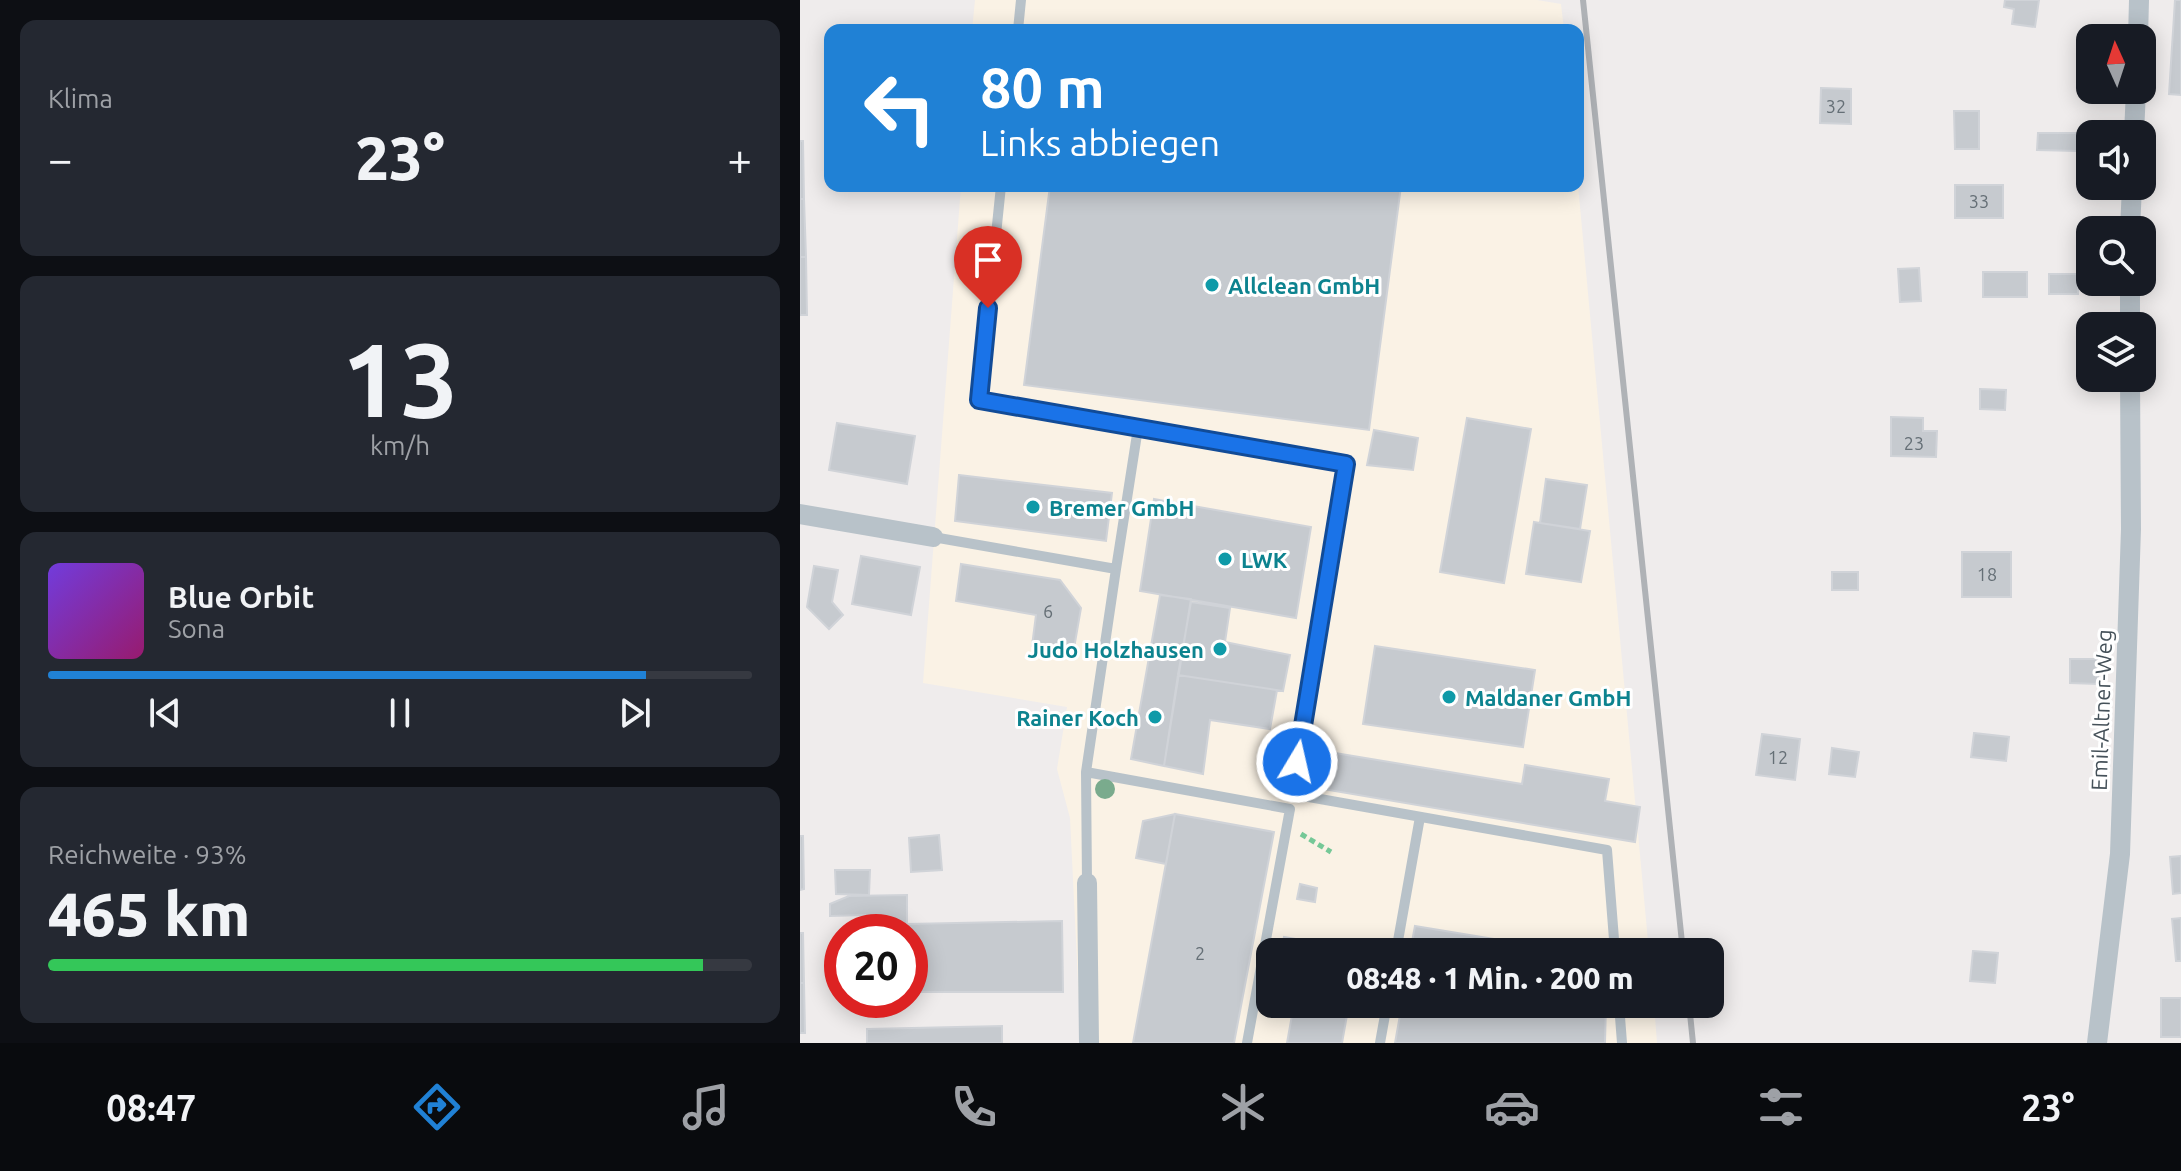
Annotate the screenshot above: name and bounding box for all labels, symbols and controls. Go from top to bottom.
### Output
north arrow [2076,24,2156,104]
map controls [2076,24,2156,392]
icon: left [848,56,952,160]
text: 80 m [980,56,1105,119]
text: Klima [48,84,113,113]
house number: 32 [1826,96,1846,116]
button: sound [2076,120,2156,200]
text: Links abbiegen [980,122,1220,163]
text: 23° [355,124,445,191]
text: − [48,134,73,183]
text: + [727,134,752,183]
house number: 33 [1969,191,1989,211]
button: search [2076,216,2156,296]
pin [954,226,1022,308]
icon: arrive [966,238,1010,282]
place label: Allclean GmbH [1228,273,1380,298]
marker: Allclean GmbH [1203,276,1221,294]
button: layers [2076,312,2156,392]
text: 13 [341,320,459,437]
text: km/h [370,431,430,460]
house number: 23 [1904,433,1924,453]
place label: Bremer GmbH [1049,495,1194,520]
marker: Bremer GmbH [1024,498,1042,516]
place label: LWK [1241,547,1288,572]
marker: LWK [1216,550,1234,568]
house number: 18 [1977,564,1997,584]
text: Blue Orbit [168,580,314,614]
house number: 6 [1043,601,1053,621]
text: Sona [168,614,225,643]
street label: Emil-Altner-Weg [2086,629,2116,791]
place label: Judo Holzhausen [1028,637,1204,662]
marker: Judo Holzhausen [1211,640,1229,658]
place label: Maldaner GmbH [1465,685,1631,710]
marker: Maldaner GmbH [1440,688,1458,706]
icon: previous [143,691,187,735]
icon: pause [378,691,422,735]
icon: next [613,691,657,735]
place label: Rainer Koch [1016,705,1139,730]
marker: Rainer Koch [1146,708,1164,726]
position arrow [1255,720,1339,804]
house number: 12 [1768,747,1788,767]
text: Reichweite · 93% [48,840,247,869]
text: 465 km [48,880,250,947]
speed limit sign: 20 [824,914,928,1018]
house number: 2 [1195,943,1205,963]
text: 08:48 · 1 Min. · 200 m [1346,961,1634,995]
icon: directions [409,1079,465,1135]
icon: music [678,1079,734,1135]
icon: phone [946,1079,1002,1135]
icon: climate [1215,1079,1271,1135]
icon: car [1484,1079,1540,1135]
icon: filters [1753,1079,1809,1135]
text: 08:47 [106,1087,196,1128]
text: 23° [2021,1087,2075,1128]

